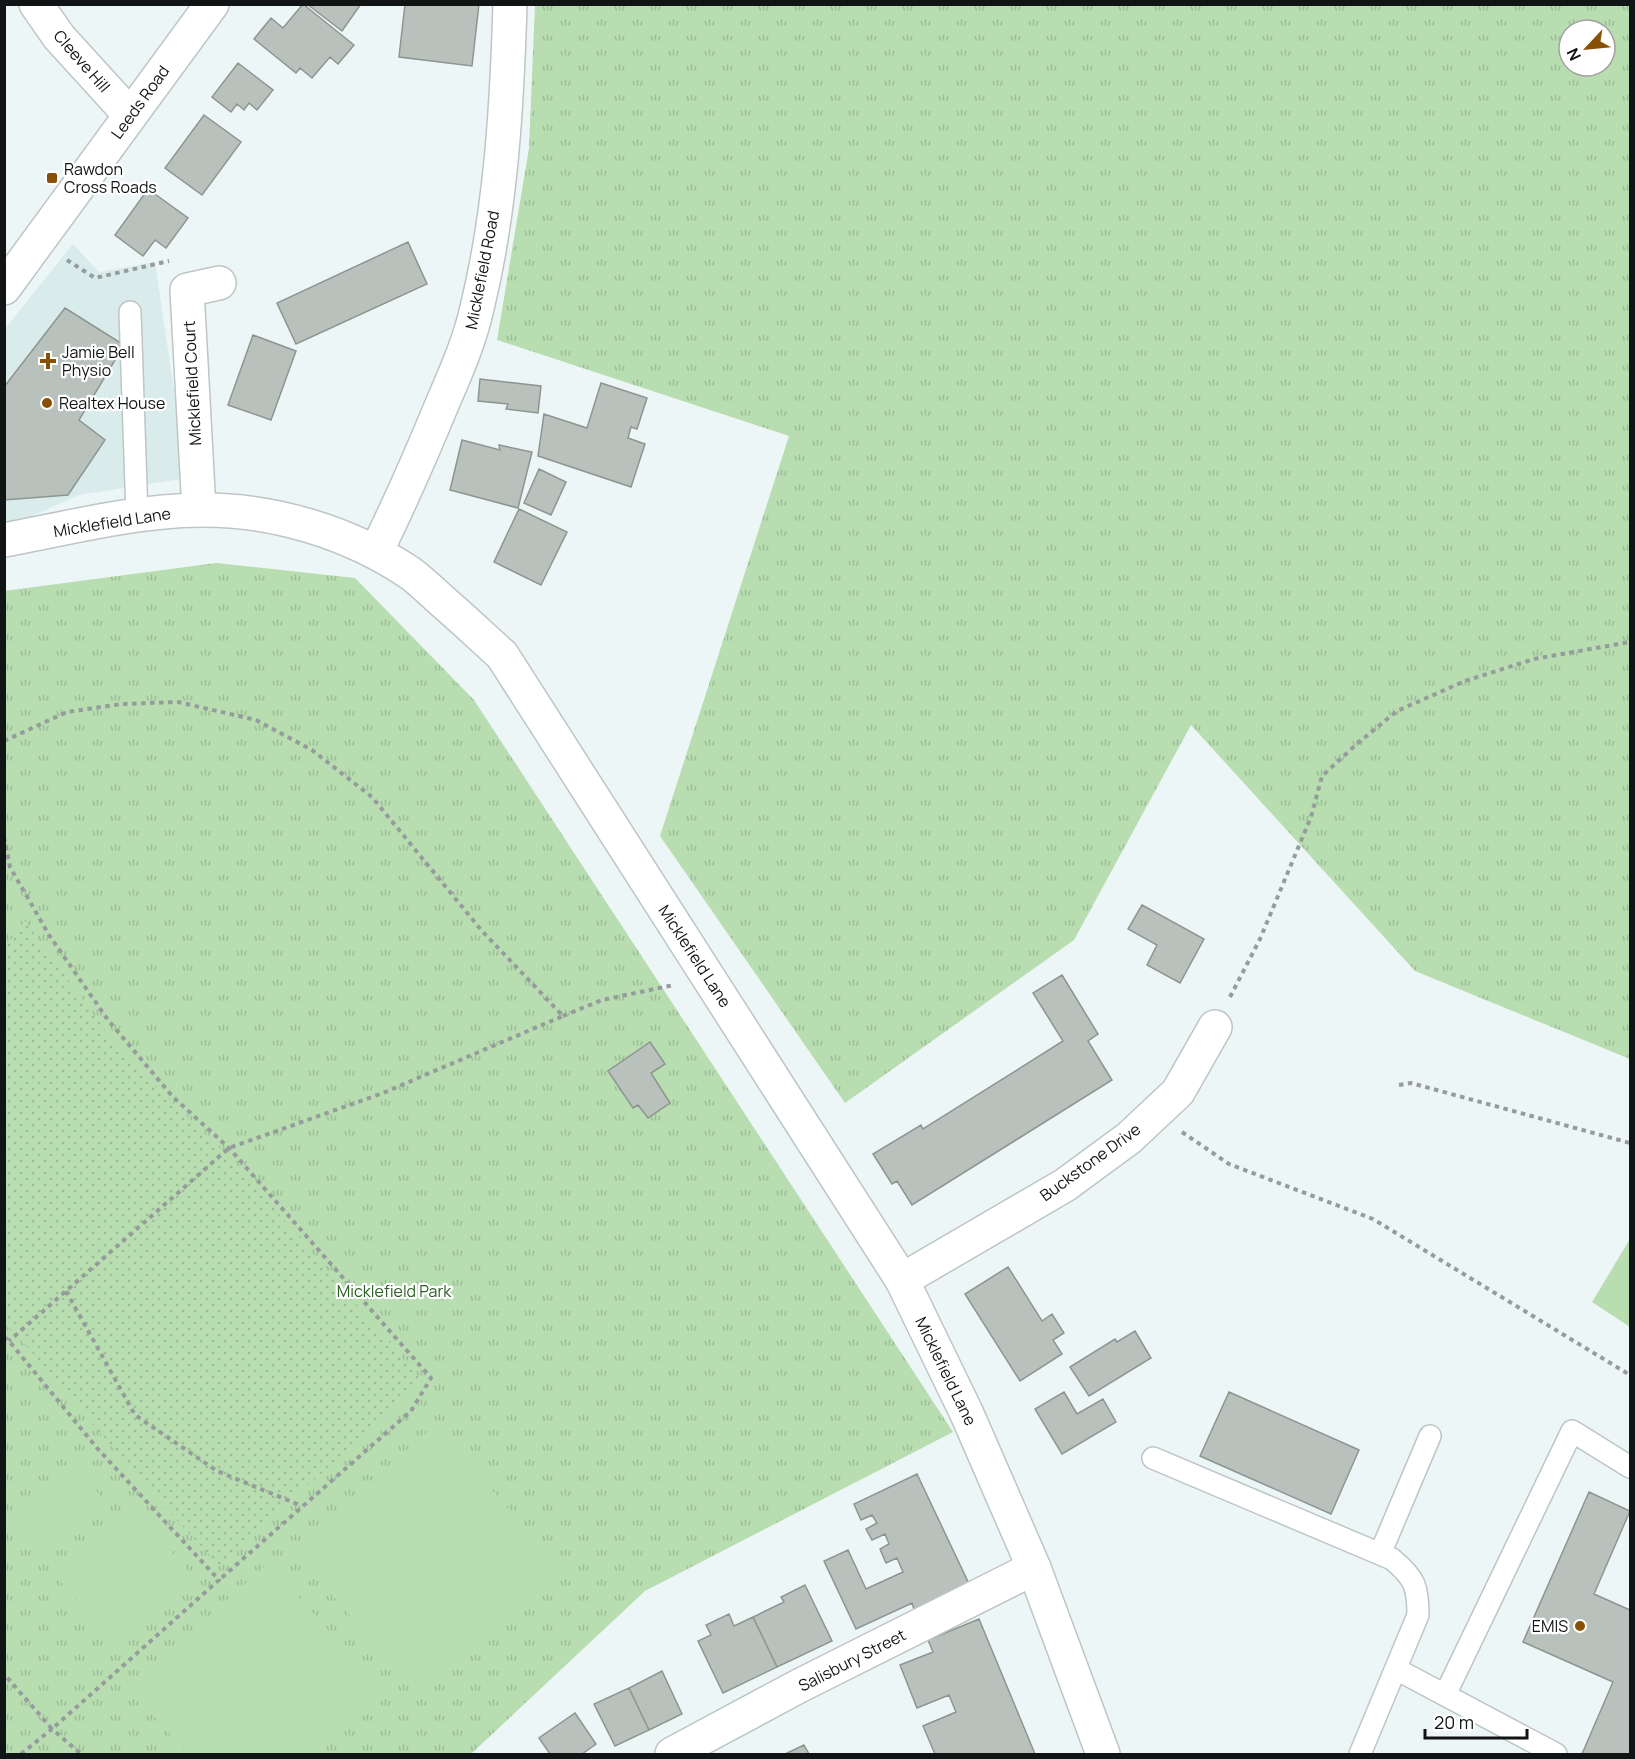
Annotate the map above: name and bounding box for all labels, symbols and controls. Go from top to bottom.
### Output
north arrow [1557,18,1617,78]
street label: Cleeve Hill [49,25,115,97]
text: N [1561,45,1586,65]
street label: Leeds Road [106,61,174,143]
place label: Rawdon Cross Roads [64,158,157,198]
marker: Rawdon Cross Roads [45,171,59,185]
street label: Micklefield Road [460,209,504,331]
street label: Micklefield Court [178,320,206,446]
place label: Jamie Bell Physio [62,341,135,381]
marker: Jamie Bell Physio [39,352,57,370]
place label: Realtex House [59,392,165,414]
marker: Realtex House [40,396,54,410]
street label: Micklefield Lane [52,502,172,542]
street label: Micklefield Lane [654,900,736,1012]
street label: Buckstone Drive [1035,1118,1145,1206]
park label: Micklefield Park [337,1280,452,1302]
street label: Micklefield Lane [910,1313,982,1429]
place label: EMIS [1532,1615,1568,1637]
marker: EMIS [1573,1619,1587,1633]
street label: Salisbury Street [794,1623,910,1697]
scale bar [1425,1702,1527,1740]
text: 20 m [1434,1710,1474,1734]

